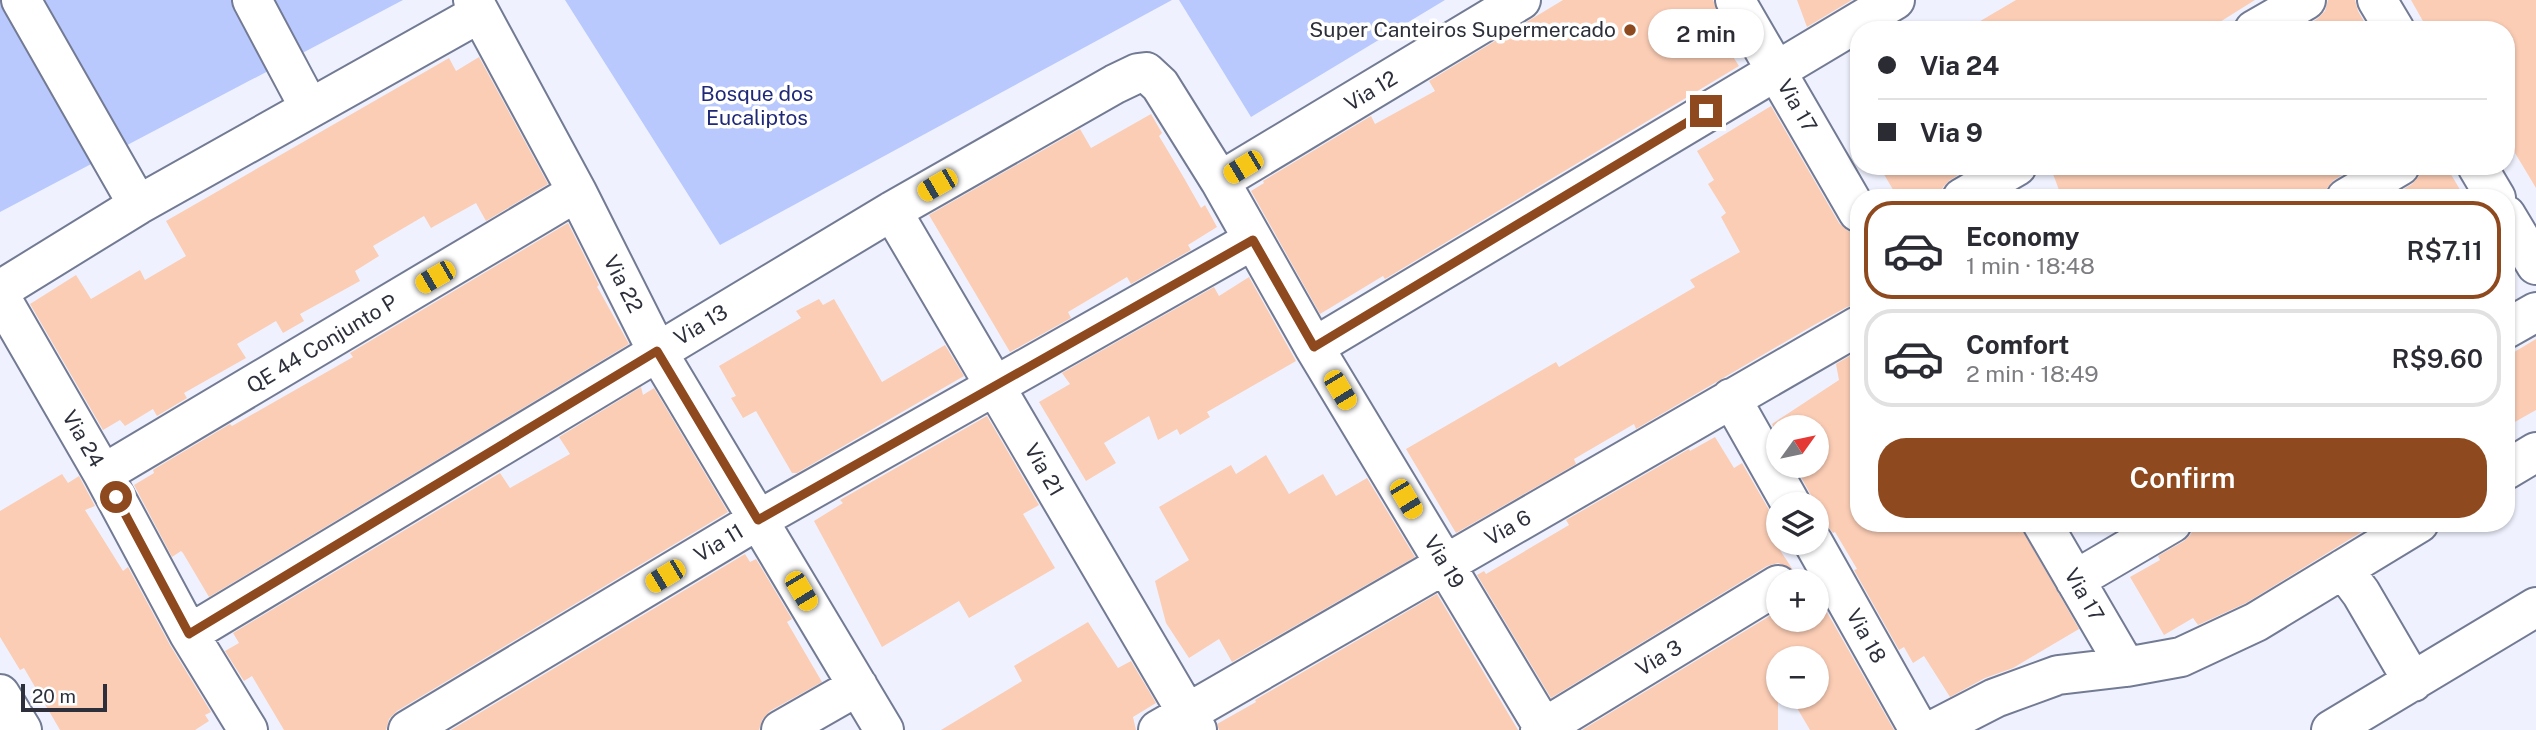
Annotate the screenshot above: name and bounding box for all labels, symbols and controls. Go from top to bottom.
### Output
callout: 2 min [1648,10,1764,58]
place label: Super Canteiros Supermercado [1309,17,1616,42]
text: 2 min [1676,20,1736,47]
marker: Super Canteiros Supermercado [1622,22,1638,38]
text: Via 24 [1920,50,1999,81]
street label: Via 12 [1340,65,1402,116]
street label: Via 17 [1772,75,1823,137]
park label: Bosque dos Eucaliptos [701,81,813,130]
route end [1690,95,1722,127]
text: Via 9 [1920,117,1983,148]
car [1220,147,1267,187]
car [914,165,961,205]
icon: car [1882,219,1945,282]
text: Economy [1966,221,2079,252]
text: R$7.11 [2407,235,2483,266]
street label: Via 22 [598,251,648,317]
text: 1 min · 18:48 [1966,252,2095,279]
car [412,257,459,297]
street label: QE 44 Conjunto P [242,289,402,398]
street label: Via 13 [670,299,732,350]
icon: car [1882,327,1945,390]
text: Comfort [1966,329,2069,360]
text: R$9.60 [2392,343,2483,374]
text: 2 min · 18:49 [1966,360,2099,387]
car [1321,367,1360,413]
street label: Via 24 [57,406,110,472]
north arrow [1766,415,1829,478]
map controls [1766,415,1829,709]
button: Confirm [1878,438,2487,518]
street label: Via 21 [1019,439,1070,501]
car [1387,476,1426,522]
route start [100,481,132,513]
button: layers [1766,492,1829,555]
street label: Via 6 [1480,504,1535,551]
street label: Via 11 [690,518,748,567]
street label: Via 19 [1419,531,1470,593]
car [642,556,689,596]
street label: Via 17 [2059,564,2110,626]
car [782,568,821,614]
button: + [1766,569,1829,632]
street label: Via 18 [1841,604,1891,667]
street label: Via 3 [1631,634,1686,681]
button: − [1766,646,1829,709]
scale bar [21,681,107,713]
text: 20 m [32,685,76,707]

